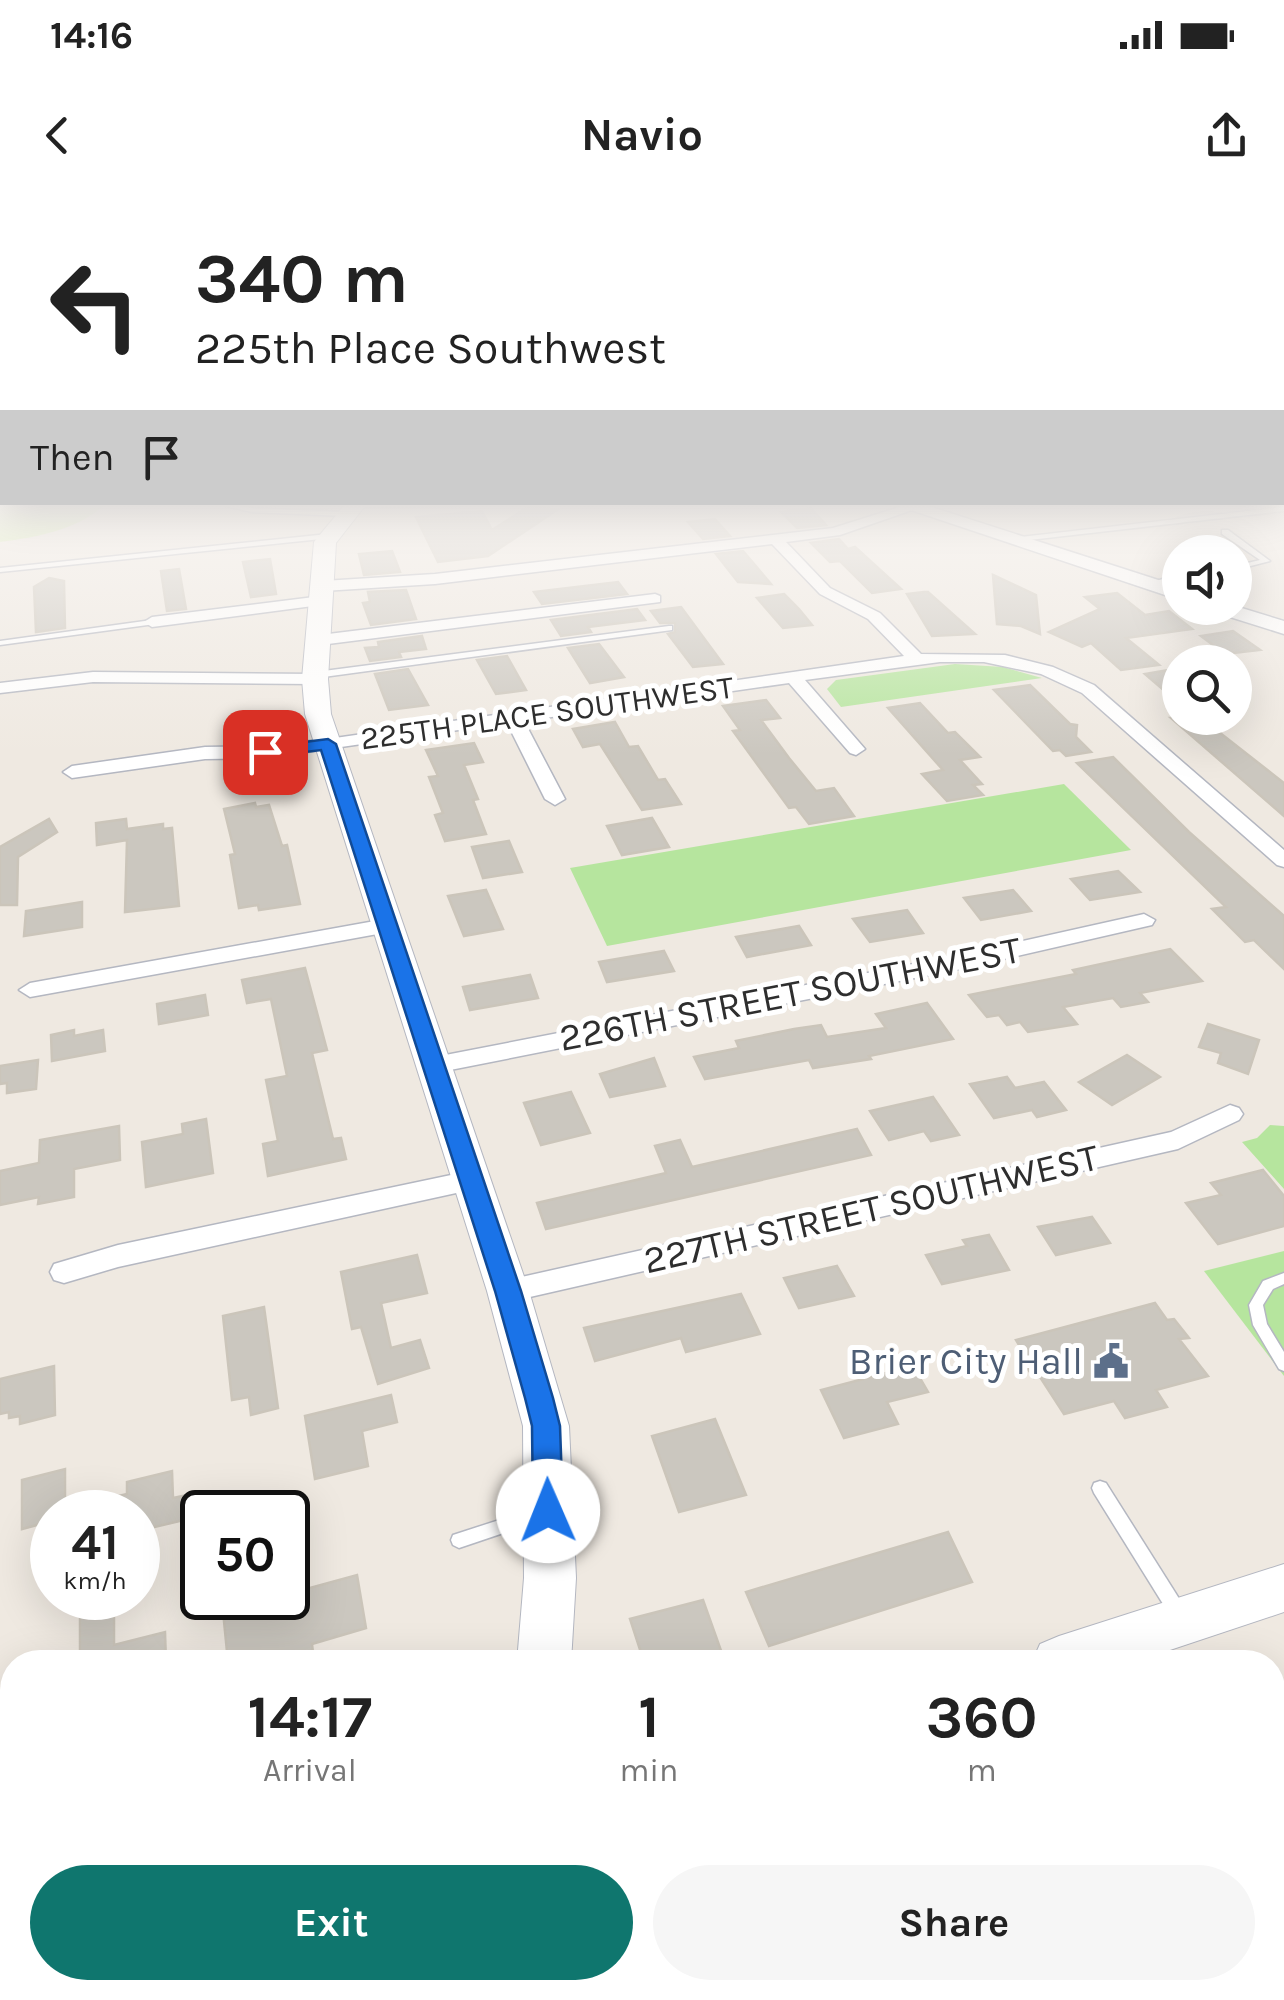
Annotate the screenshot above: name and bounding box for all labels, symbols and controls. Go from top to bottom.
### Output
text: 14:16 [50,13,133,58]
icon: back [30,108,85,163]
icon: share [1199,108,1254,163]
text: Navio [581,109,703,161]
text: 340 m [195,238,409,320]
icon: left [30,240,160,370]
text: 225th Place Southwest [195,322,666,374]
icon: arrive [134,430,189,485]
text: Then [30,435,114,480]
map controls [1162,535,1252,735]
button: sound [1162,535,1252,625]
button: search [1162,645,1252,735]
street label: 225TH PLACE SOUTHWEST [358,668,736,758]
pin [223,710,308,795]
icon: arrive [238,725,293,780]
street label: 226TH STREET SOUTHWEST [555,927,1025,1061]
street label: 227TH STREET SOUTHWEST [639,1135,1103,1283]
place label: Brier City Hall [849,1339,1083,1384]
public building icon: Brier City Hall [1092,1342,1130,1380]
position arrow [496,1459,600,1563]
speed limit sign: 50 [180,1490,310,1620]
text: 41 [71,1513,119,1572]
text: km/h [63,1566,127,1595]
text: 14:17 [248,1682,372,1752]
text: 1 [638,1682,660,1752]
text: 360 [926,1682,1038,1752]
text: Arrival [263,1752,357,1789]
text: min [620,1752,678,1789]
text: m [967,1752,997,1789]
button: Exit [30,1865,633,1980]
button: Share [653,1865,1255,1980]

